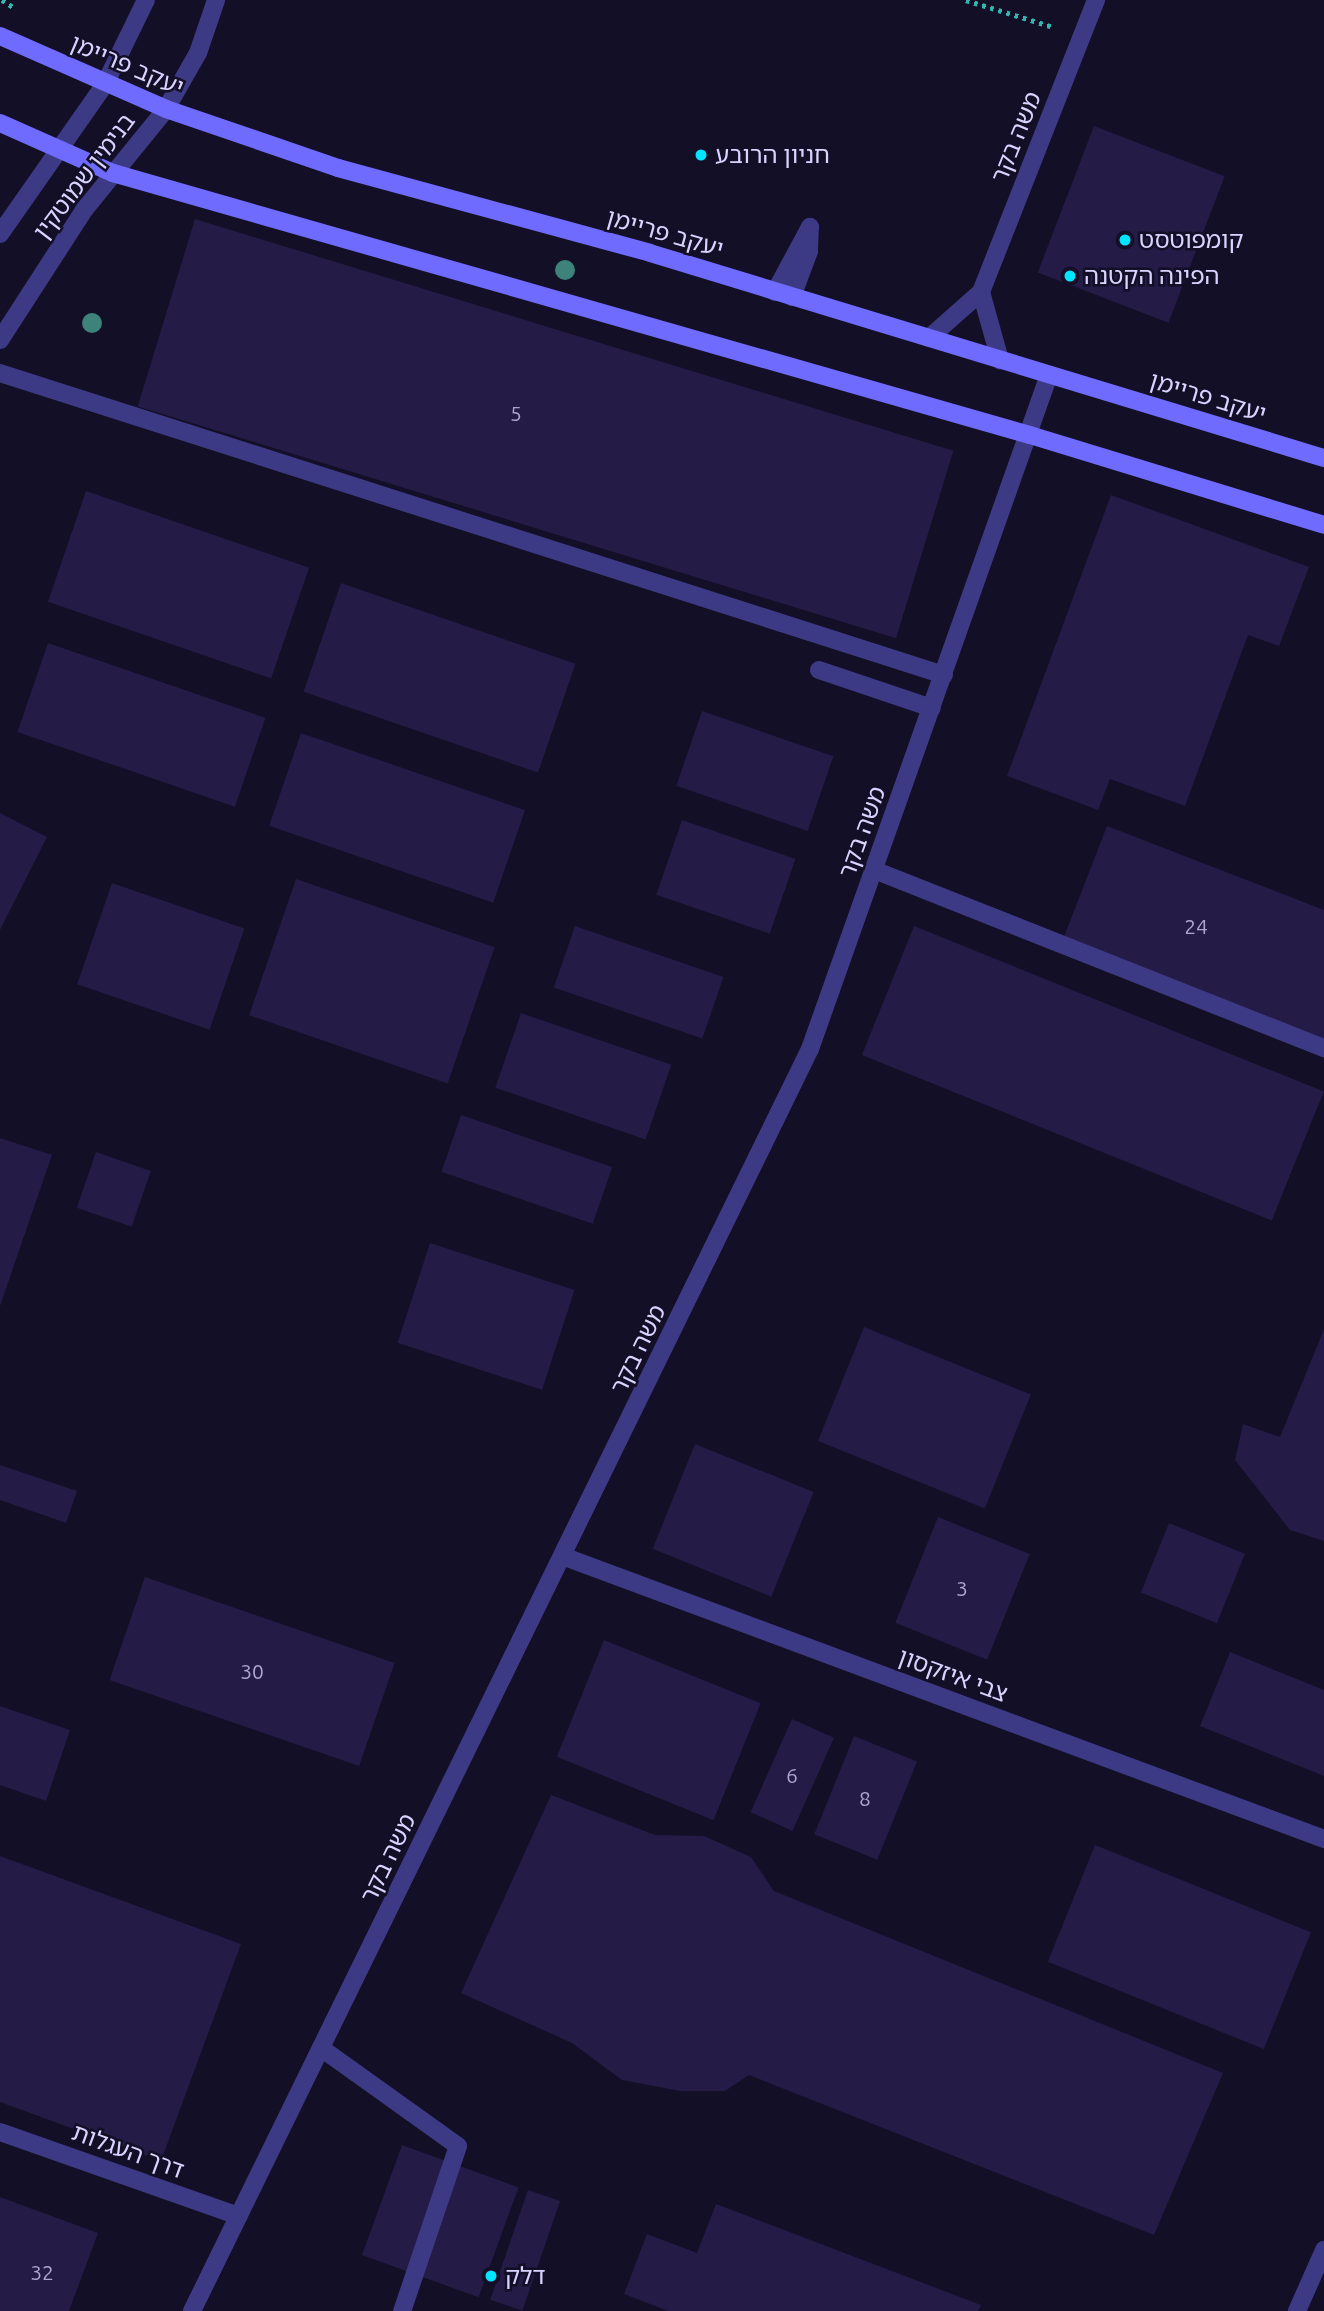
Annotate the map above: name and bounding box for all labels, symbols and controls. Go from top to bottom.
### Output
street label: יעקב פריימן [66,28,188,102]
street label: משה בקר [985,87,1047,187]
street label: בנימין שמוטקין [27,107,141,245]
place label: חניון הרובע [715,141,830,169]
marker: חניון הרובע [693,147,709,163]
street label: יעקב פריימן [603,203,727,263]
place label: קומפוטסט [1139,226,1243,254]
marker: קומפוטסט [1117,232,1133,248]
place label: הפינה הקטנה [1084,262,1220,290]
marker: הפינה הקטנה [1062,268,1078,284]
street label: יעקב פריימן [1146,366,1270,428]
house number: 5 [510,400,522,426]
street label: משה בקר [832,782,892,882]
house number: 24 [1184,913,1208,939]
street label: משה בקר [604,1300,672,1398]
house number: 3 [956,1575,968,1601]
street label: צבי איזקסון [894,1642,1012,1708]
house number: 30 [240,1658,264,1684]
house number: 6 [786,1762,798,1788]
house number: 8 [859,1785,871,1811]
street label: משה בקר [354,1809,422,1907]
street label: דרך העגלות [68,2117,188,2185]
house number: 32 [30,2259,54,2285]
place label: דלק [505,2262,546,2290]
marker: דלק [483,2268,499,2284]

